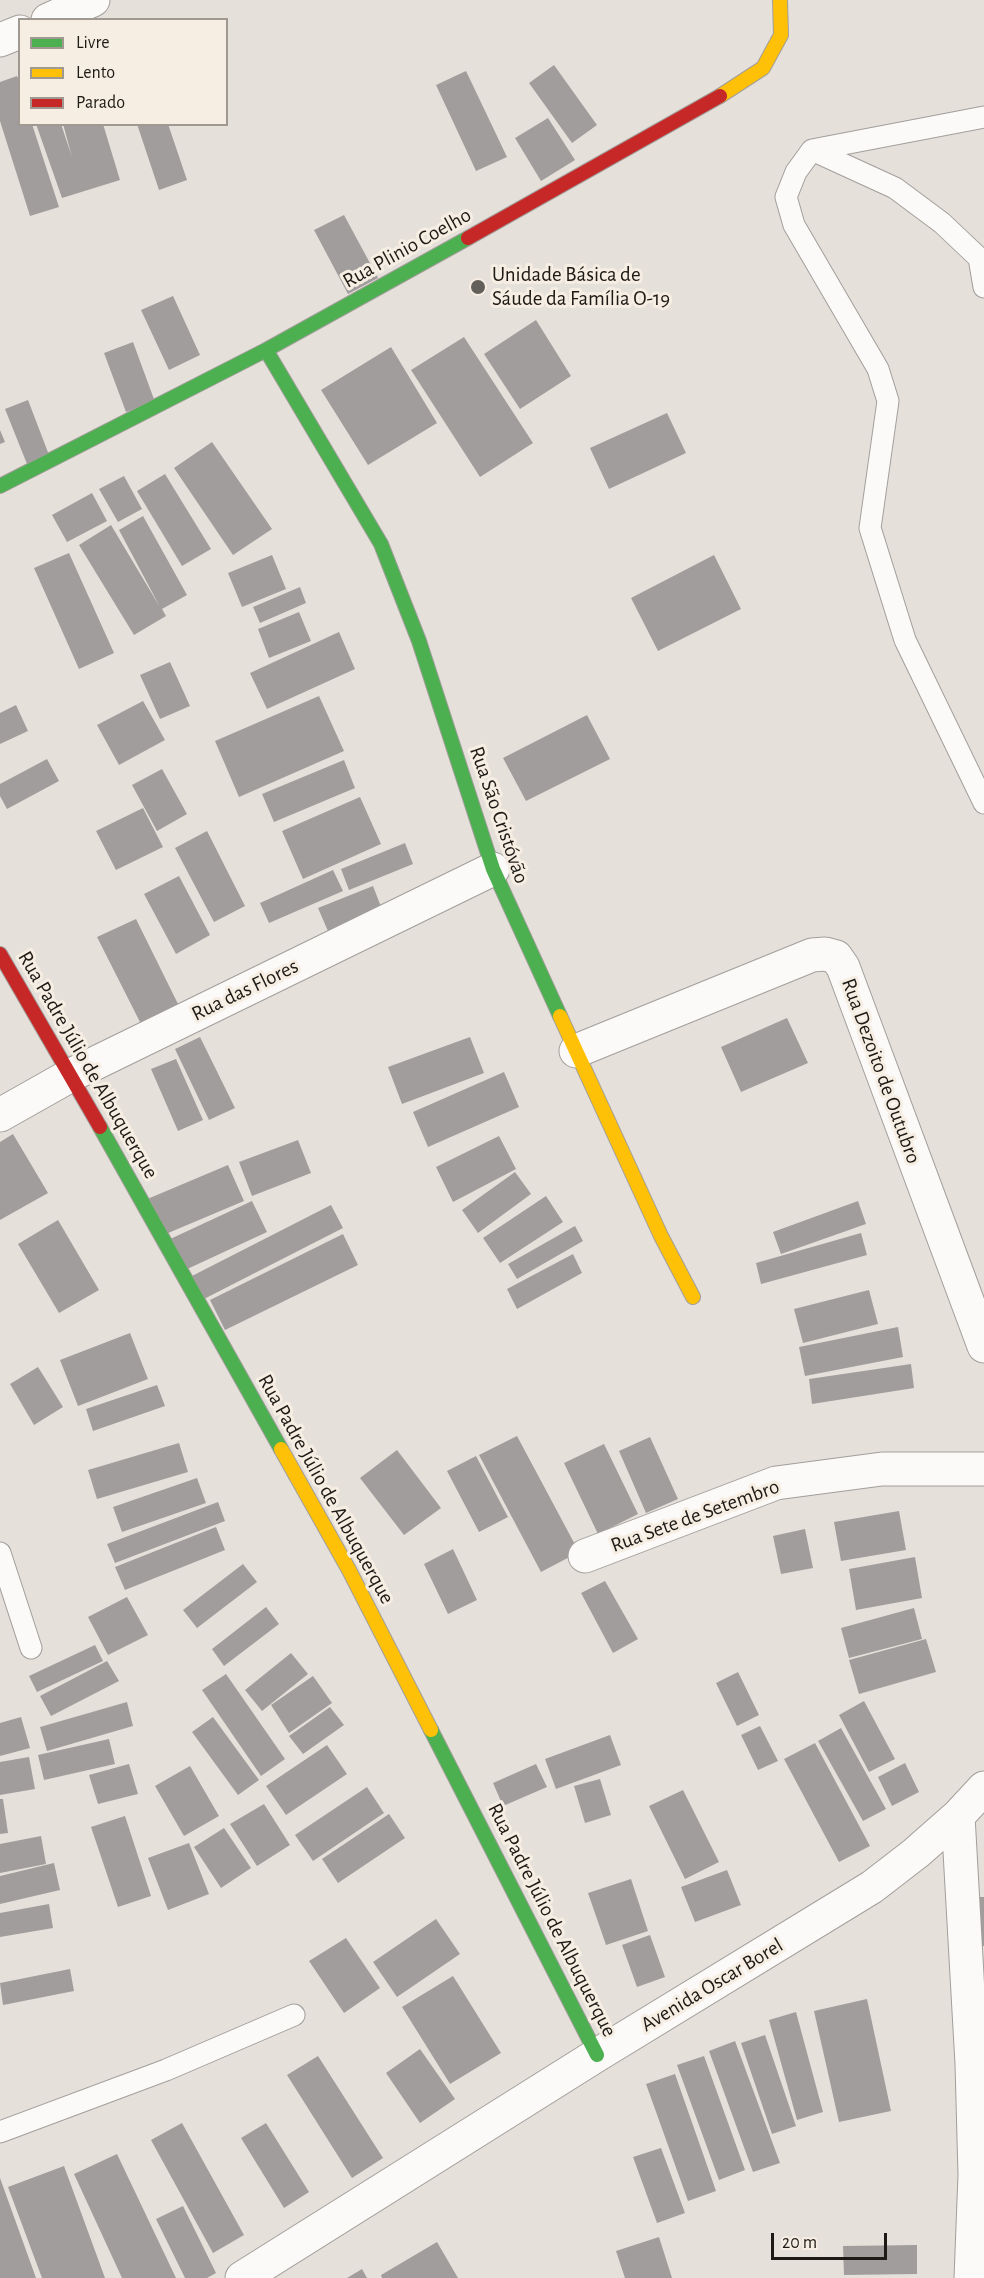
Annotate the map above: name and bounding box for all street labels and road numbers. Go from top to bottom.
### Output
street label: Rua Plinio Coelho [338,202,476,294]
street label: Rua São Cristóvão [464,743,534,887]
street label: Rua Padre Júlio de Albuquerque [12,947,164,1183]
street label: Rua das Flores [188,953,302,1027]
street label: Rua Dezoito de Outubro [836,975,926,1167]
street label: Rua Padre Júlio de Albuquerque [252,1370,400,1608]
street label: Rua Sete de Setembro [607,1474,783,1558]
street label: Rua Padre Júlio de Albuquerque [482,1799,622,2041]
street label: Avenida Oscar Borel [636,1933,788,2037]

